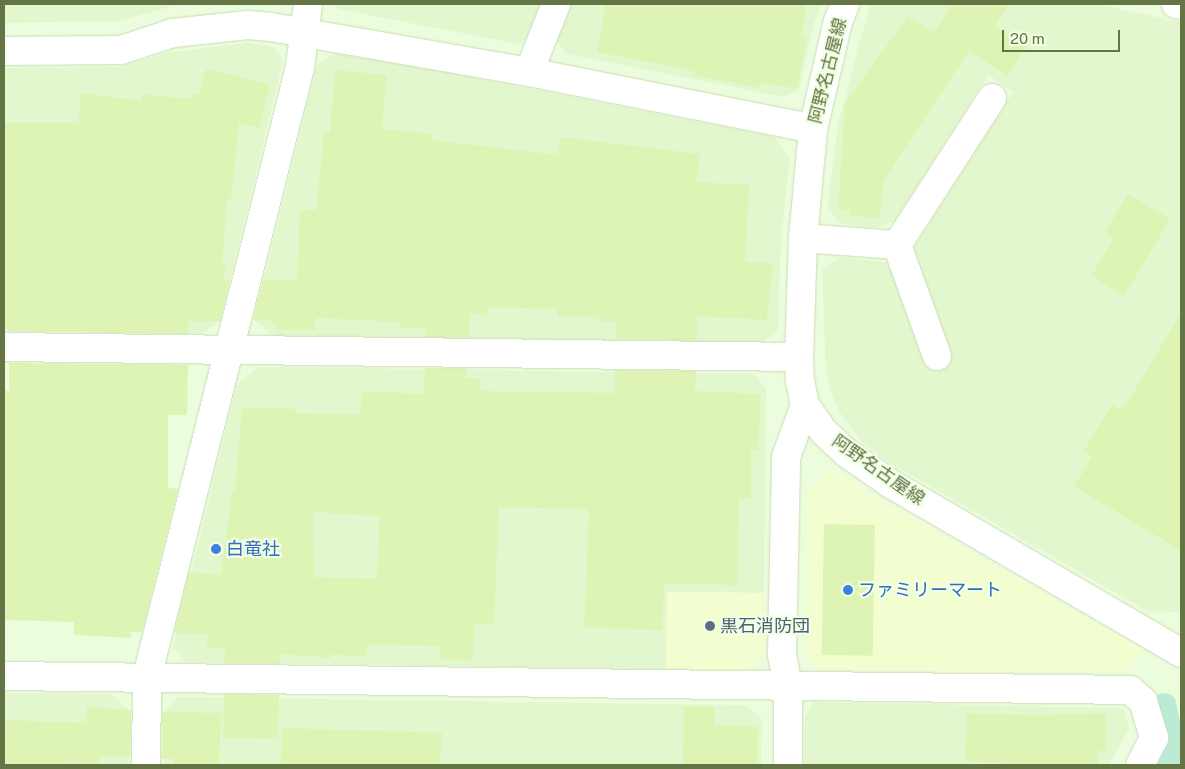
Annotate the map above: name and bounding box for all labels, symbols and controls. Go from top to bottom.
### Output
street label: 阿野名古屋線 [804,16,852,126]
scale bar [1005,20,1122,52]
text: 20 m [1010,30,1045,47]
street label: 阿野名古屋線 [828,430,928,510]
place label: 白竜社 [226,538,280,560]
marker: 白竜社 [210,543,222,555]
place label: ファミリーマート [858,579,1002,601]
marker: ファミリーマート [842,584,854,596]
place label: 黒石消防団 [720,615,810,637]
marker: 黒石消防団 [704,620,716,632]

